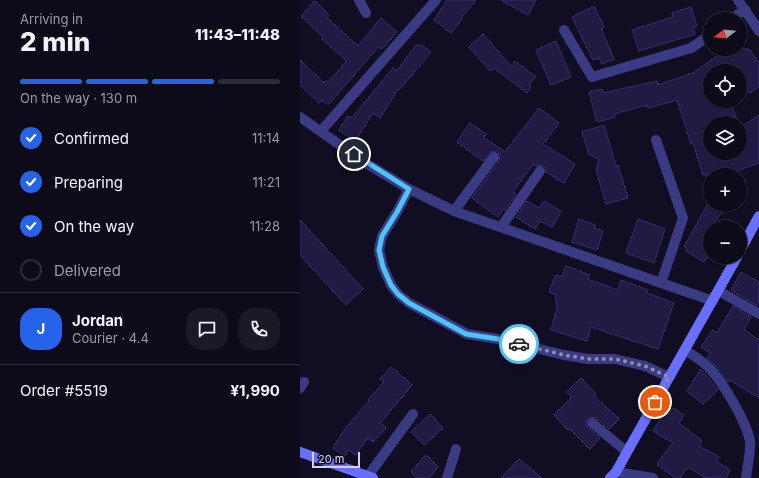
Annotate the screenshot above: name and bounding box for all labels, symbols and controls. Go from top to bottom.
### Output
text: Arriving in [20,11,83,27]
north arrow [703,12,747,56]
map controls [703,12,747,264]
text: 11:43–11:48 [195,25,280,44]
text: 2 min [20,26,90,57]
button: locate [703,64,747,108]
text: On the way · 130 m [20,90,137,106]
button: layers [703,116,747,160]
icon: check [20,127,42,149]
text: Confirmed [54,129,129,148]
text: 11:14 [252,130,280,146]
pin [337,137,371,171]
icon: home [343,143,365,165]
button: + [703,168,747,212]
icon: check [20,171,42,193]
text: Preparing [54,173,123,192]
text: 11:21 [252,174,280,190]
icon: check [20,215,42,237]
text: On the way [54,217,134,236]
text: 11:28 [250,218,280,234]
button: − [703,220,747,264]
text: Delivered [54,261,121,280]
button: chat [186,308,228,350]
button: phone [238,308,280,350]
text: Jordan [72,311,123,330]
text: J [37,319,45,338]
courier [499,324,539,364]
text: Courier · 4.4 [72,330,149,346]
icon: car [508,333,530,355]
text: Order #5519 [20,381,108,400]
text: ¥1,990 [231,381,280,400]
pin [638,385,672,419]
icon: bag [644,391,666,413]
scale bar [312,450,360,469]
text: 20 m [318,452,344,466]

